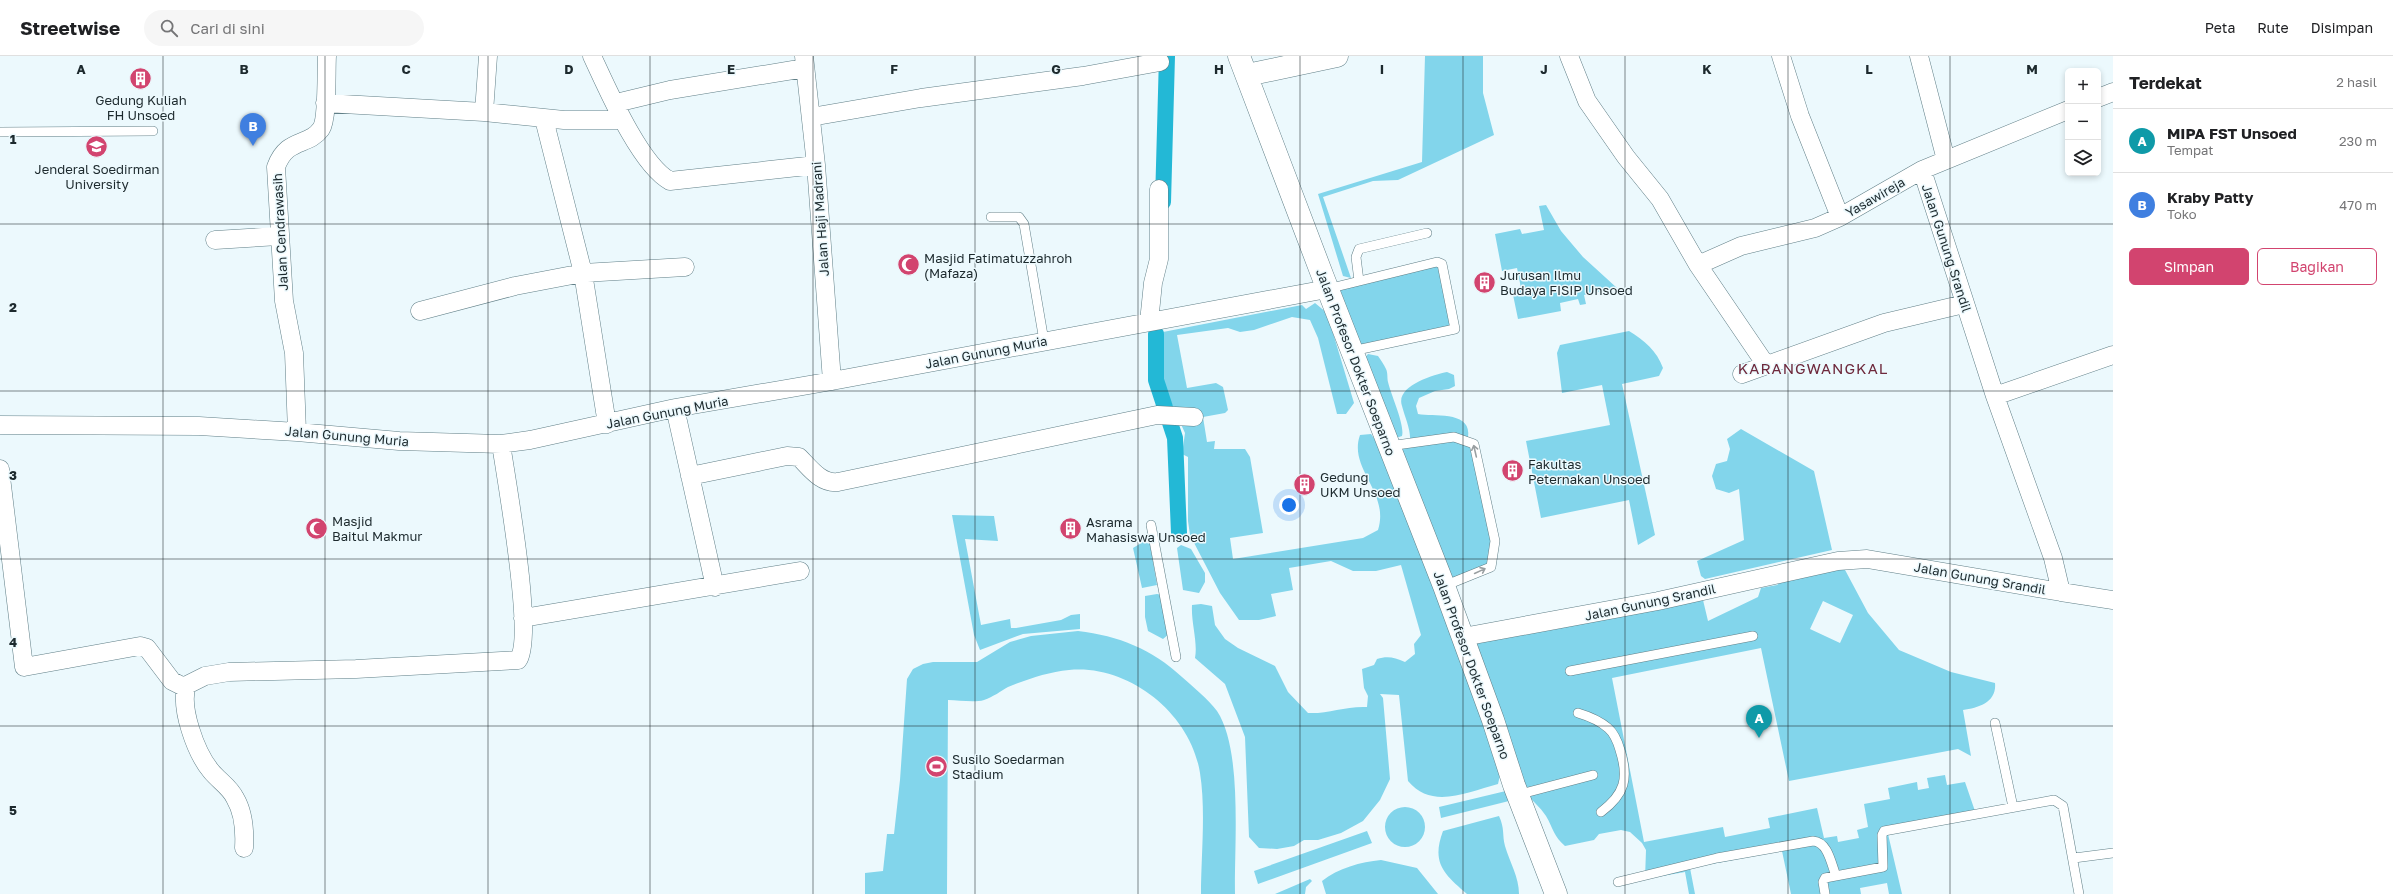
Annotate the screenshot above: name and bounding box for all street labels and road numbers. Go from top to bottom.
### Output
street label: Jalan Haji Madrani [808,161,832,277]
street label: Jalan Cendrawasih [269,173,291,291]
street label: Yasawireja [1842,174,1908,220]
street label: Jalan Gunung Srandil [1919,182,1975,314]
street label: Jalan Profesor Dokter Soeparno [1313,266,1399,458]
street label: Jalan Gunung Muria [923,332,1049,372]
street label: Jalan Gunung Muria [604,392,730,432]
street label: Jalan Gunung Muria [284,423,410,449]
street label: Jalan Gunung Srandil [1913,559,2047,597]
street label: Jalan Profesor Dokter Soeparno [1430,569,1514,761]
street label: Jalan Gunung Srandil [1583,580,1717,624]

